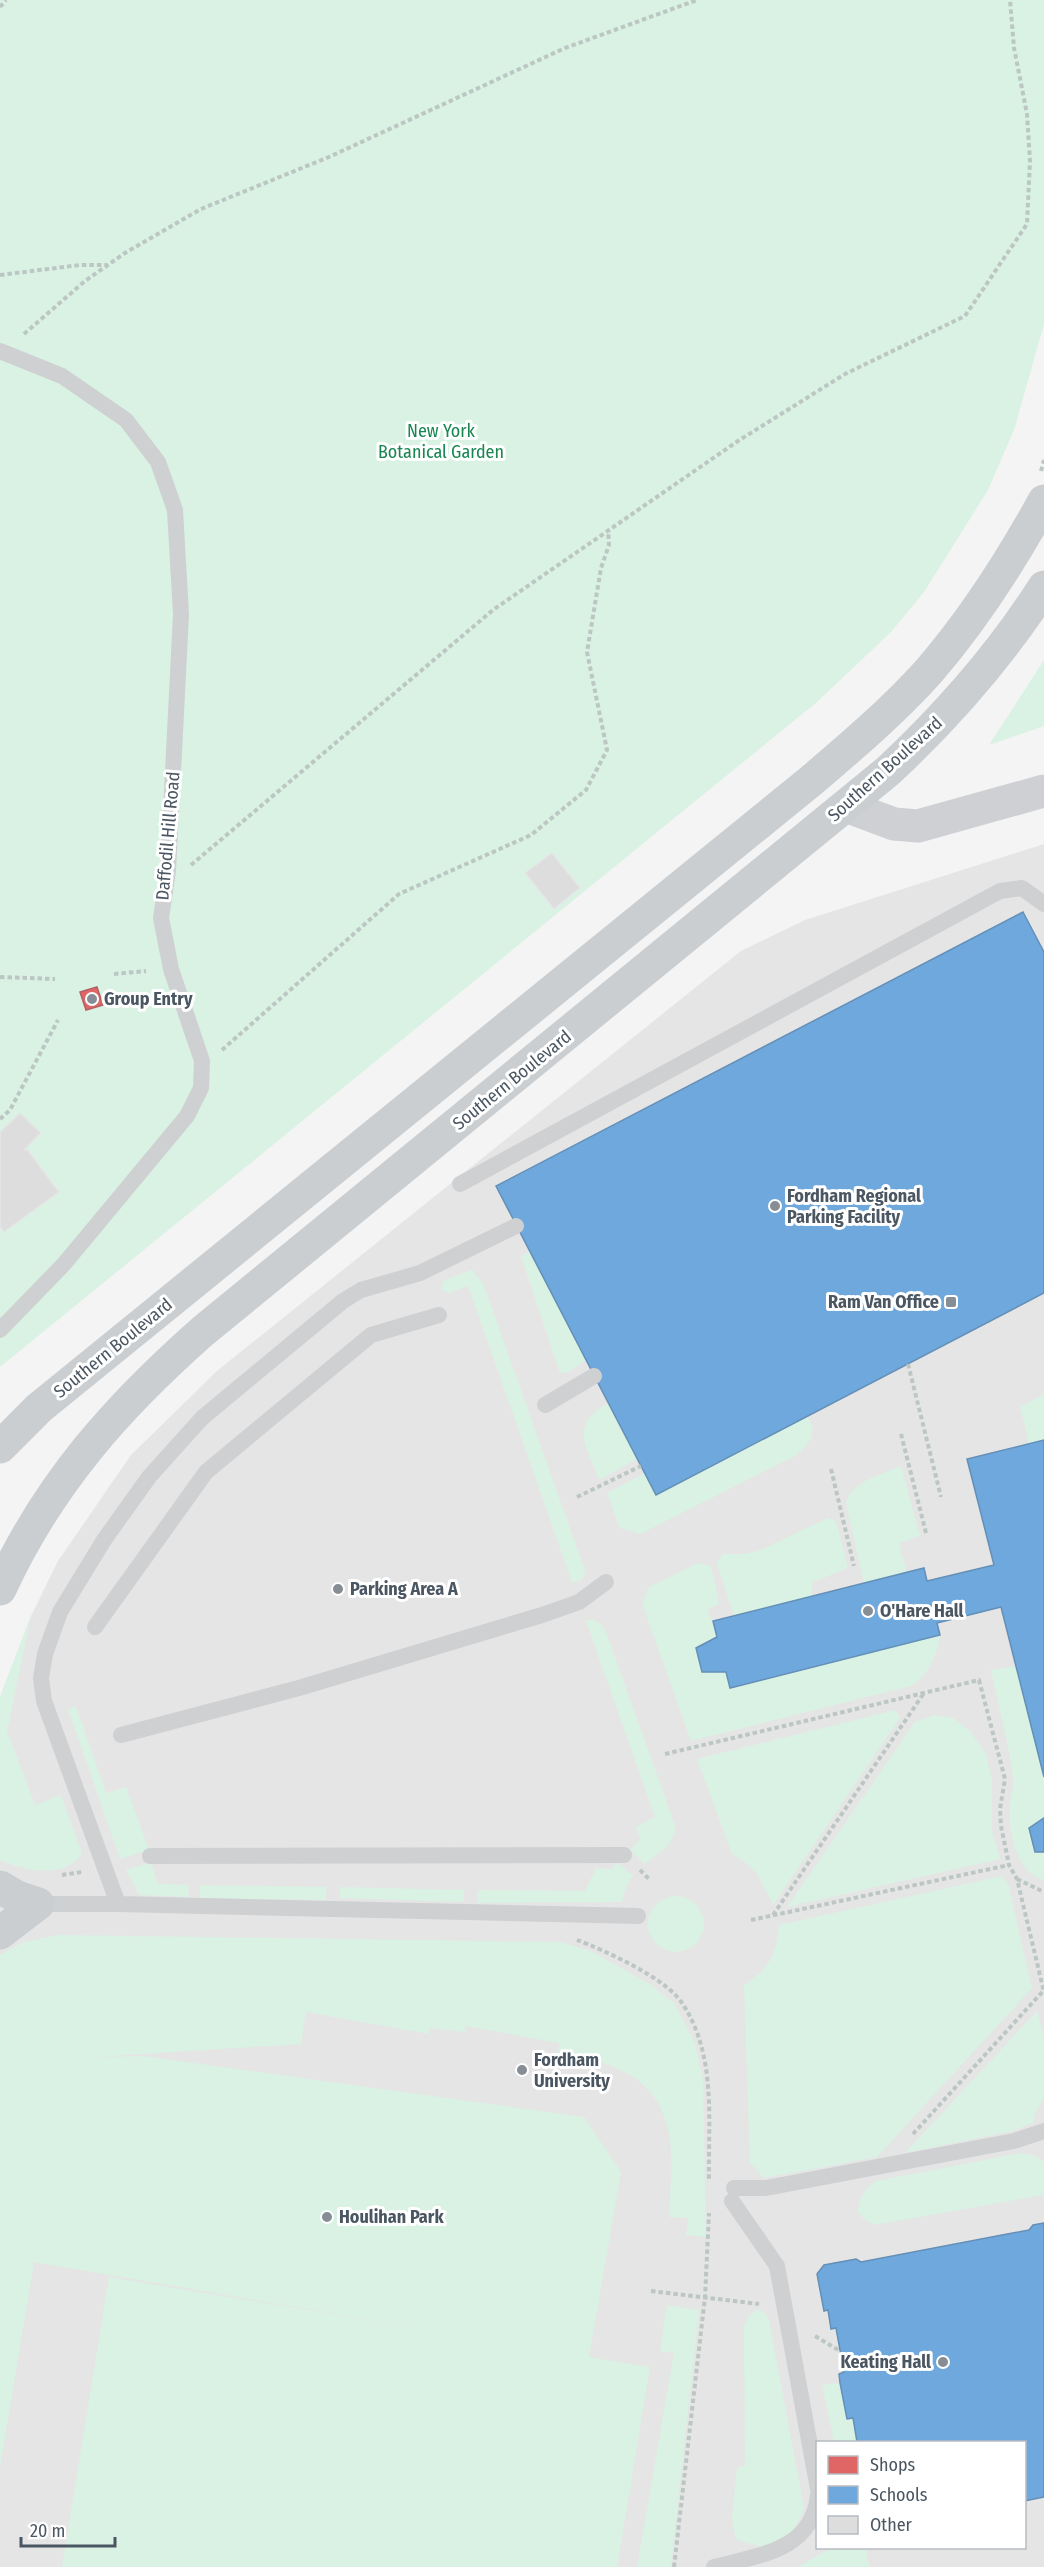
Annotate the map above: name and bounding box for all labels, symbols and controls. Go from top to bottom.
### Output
park label: New York Botanical Garden [378,420,504,463]
street label: Southern Boulevard [823,712,947,826]
street label: Daffodil Hill Road [151,771,185,901]
place label: Group Entry [104,988,193,1010]
marker: Group Entry [85,992,99,1006]
street label: Southern Boulevard [448,1025,576,1135]
place label: Fordham Regional Parking Facility [787,1185,921,1228]
marker: Fordham Regional Parking Facility [768,1199,782,1213]
place label: Ram Van Office [828,1291,939,1313]
street label: Southern Boulevard [49,1293,177,1403]
marker: Ram Van Office [944,1295,958,1309]
place label: Parking Area A [350,1578,458,1600]
marker: Parking Area A [331,1582,345,1596]
place label: O'Hare Hall [880,1600,964,1622]
marker: O'Hare Hall [861,1604,875,1618]
place label: Fordham University [534,2049,610,2092]
marker: Fordham University [515,2063,529,2077]
place label: Houlihan Park [339,2206,444,2228]
marker: Houlihan Park [320,2210,334,2224]
place label: Keating Hall [840,2351,931,2373]
marker: Keating Hall [936,2355,950,2369]
legend [816,2441,1026,2549]
text: Shops [870,2454,915,2476]
text: Schools [870,2484,928,2506]
scale bar [21,2510,116,2548]
text: Other [870,2514,913,2536]
text: 20 m [30,2520,65,2542]

